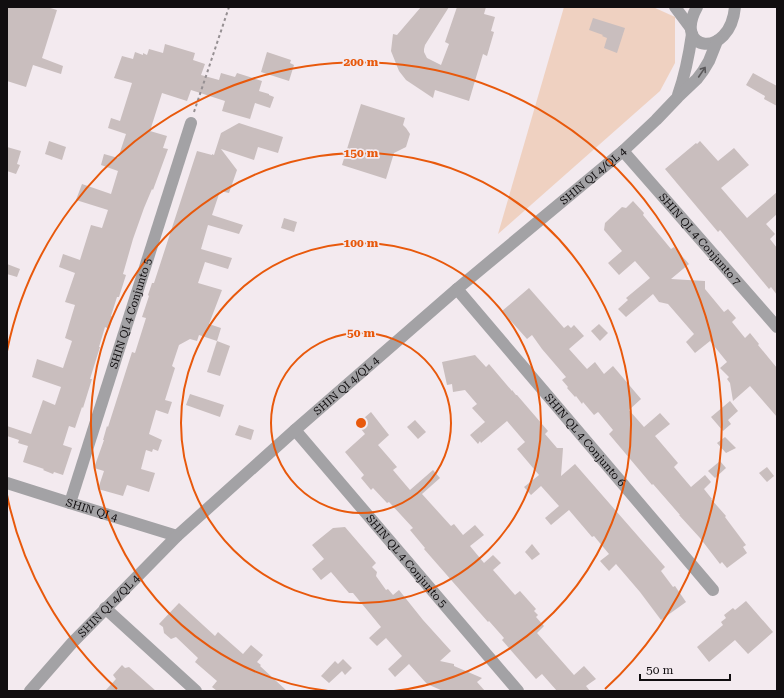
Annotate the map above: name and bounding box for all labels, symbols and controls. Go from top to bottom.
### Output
text: 200 m [344,55,379,69]
one-way arrow [698,67,706,78]
street label: SHIN QI 4/QL 4 [557,144,630,207]
text: 150 m [344,146,379,160]
street label: SHIN QL 4 Conjunto 7 [656,190,744,288]
text: 100 m [344,236,379,250]
street label: SHIN QI 4 Conjunto 5 [107,257,154,370]
text: 50 m [347,326,375,340]
street label: SHIN QI 4/QL 4 [311,353,382,418]
street label: SHIN QL 4 Conjunto 6 [542,391,628,489]
centre of rings [354,416,368,430]
street label: SHIN QI 4 [64,496,120,524]
street label: SHIN QL 4 Conjunto 5 [363,512,450,610]
street label: SHIN QI 4/QL 4 [75,571,143,640]
scale bar [640,656,730,682]
text: 50 m [646,663,673,677]

